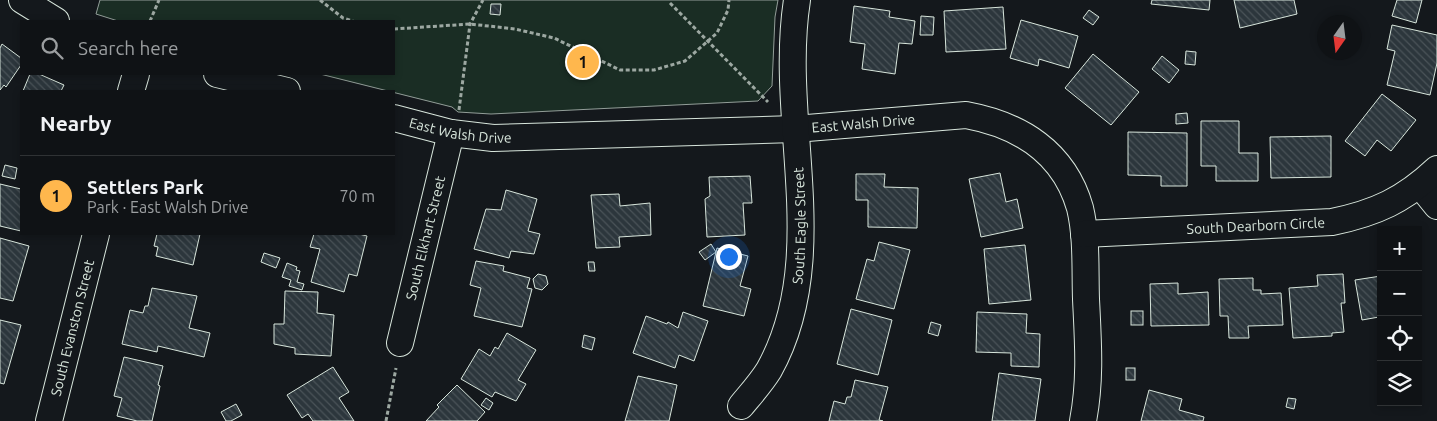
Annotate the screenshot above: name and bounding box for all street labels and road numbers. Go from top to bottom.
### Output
street label: East Walsh Drive [811,111,916,136]
street label: East Walsh Drive [408,114,512,146]
street label: South Eagle Street [789,166,809,285]
street label: South Elkhart Street [403,174,448,302]
street label: South Dearborn Circle [1186,214,1325,237]
street label: South Evanston Street [48,258,97,398]

